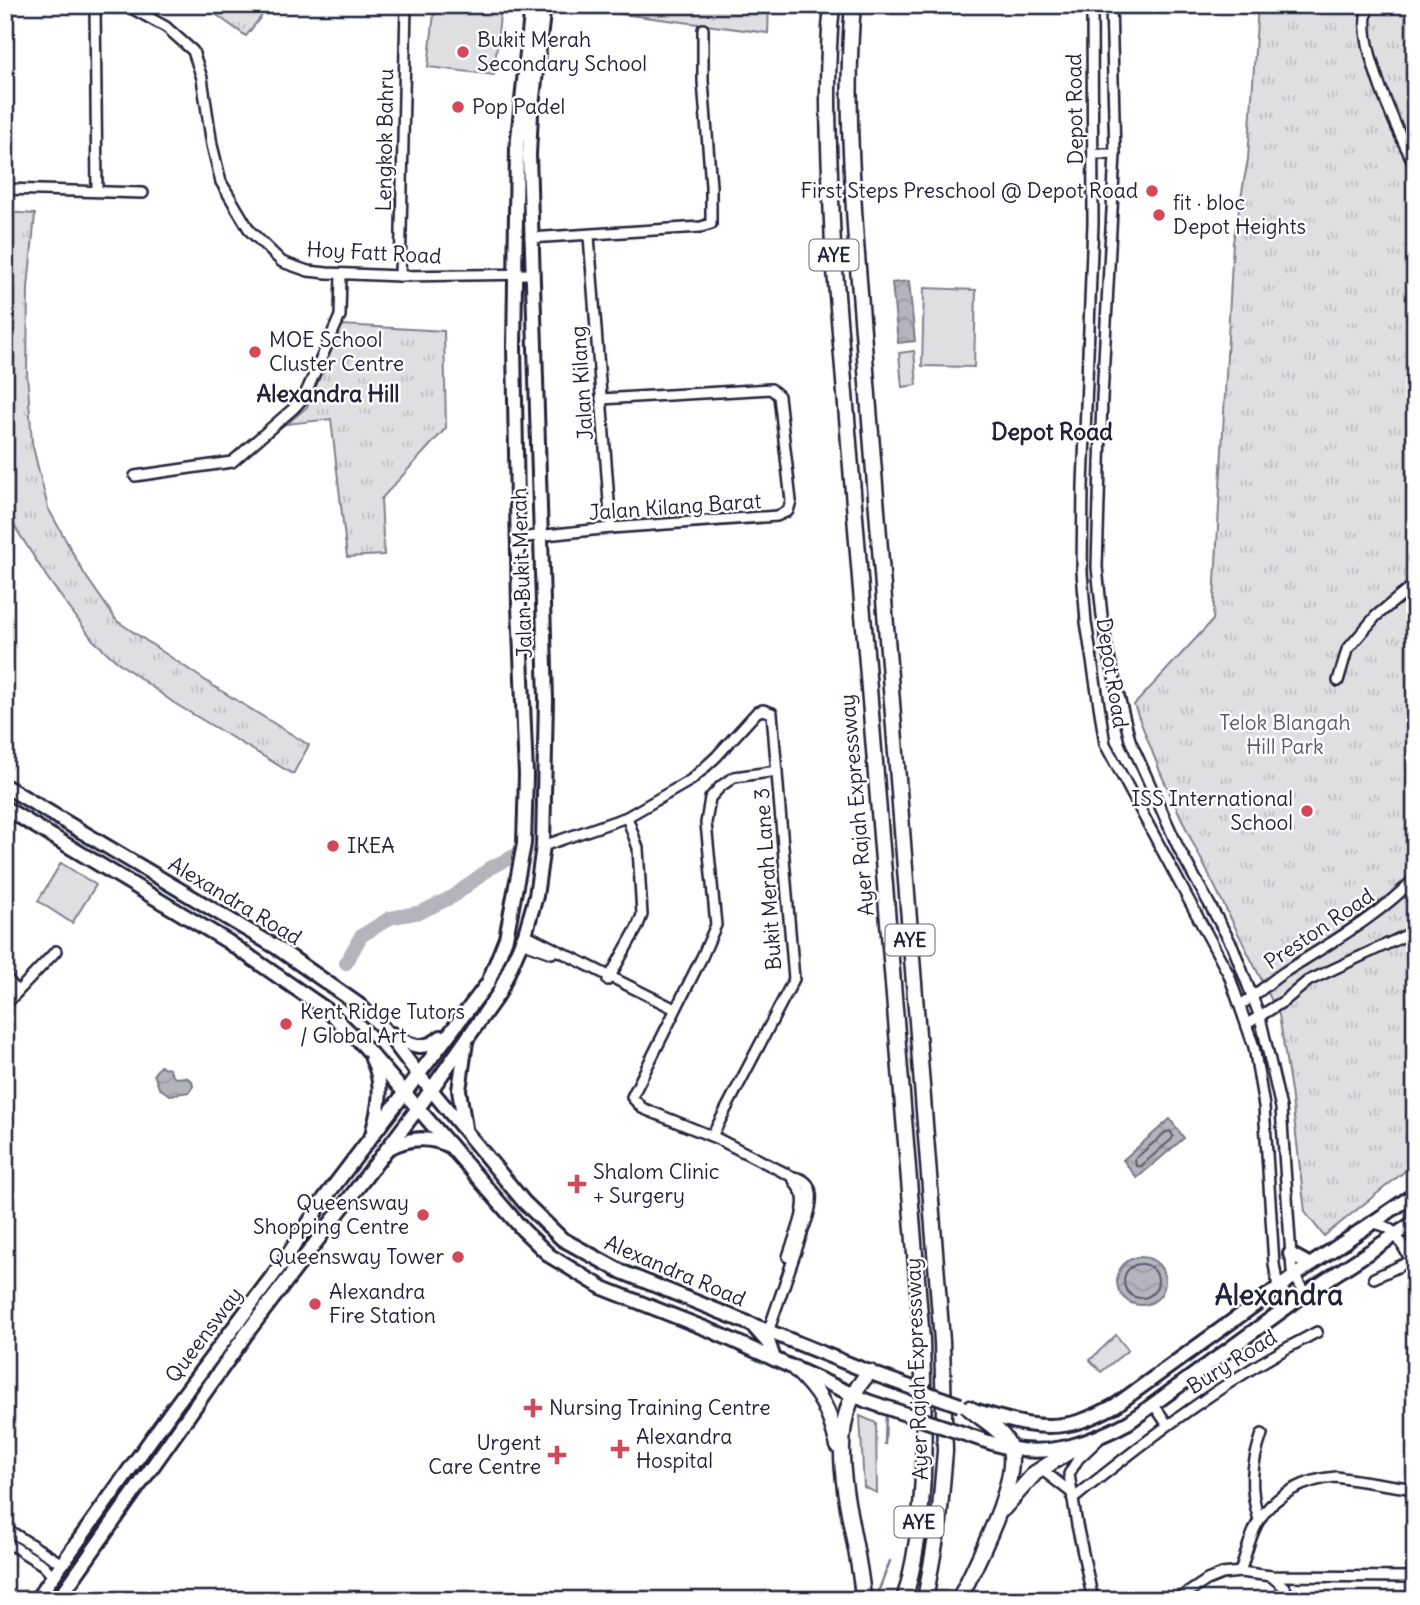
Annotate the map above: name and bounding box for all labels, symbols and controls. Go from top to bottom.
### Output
place label: Bukit Merah Secondary School [477,26,647,77]
marker: Bukit Merah Secondary School [455,44,471,60]
street label: Depot Road [1060,53,1089,165]
street label: Lengkok Bahru [370,68,399,212]
place label: Pop Padel [472,93,565,120]
marker: Pop Padel [450,99,466,115]
place label: First Steps Preschool @ Depot Road [800,177,1138,204]
marker: First Steps Preschool @ Depot Road [1144,183,1160,199]
place label: fit · bloc Depot Heights [1173,189,1306,240]
marker: fit · bloc Depot Heights [1151,207,1167,223]
street label: Hoy Fatt Road [306,235,442,270]
road number: AYE [810,240,858,270]
street label: Jalan Kilang [564,325,599,441]
place label: MOE School Cluster Centre [269,326,404,377]
marker: MOE School Cluster Centre [247,344,263,360]
district label: Alexandra Hill [257,379,399,408]
district label: Depot Road [991,417,1113,446]
street label: Jalan Bukit Merah [505,487,538,659]
street label: Jalan Kilang Barat [588,487,762,526]
street label: Depot Road [1090,616,1135,730]
street label: Ayer Rajah Expressway [833,693,880,917]
park label: Telok Blangah Hill Park [1219,709,1351,760]
place label: ISS International School [1131,785,1293,836]
street label: Bukit Merah Lane 3 [748,787,787,971]
marker: ISS International School [1299,803,1315,819]
place label: IKEA [347,832,395,859]
marker: IKEA [325,838,341,854]
street label: Alexandra Road [164,850,307,951]
street label: Preston Road [1259,882,1379,975]
road number: AYE [886,924,934,956]
place label: Kent Ridge Tutors / Global Art [300,998,465,1049]
marker: Kent Ridge Tutors / Global Art [278,1016,294,1032]
place label: Shalom Clinic + Surgery [593,1158,719,1209]
marker: Shalom Clinic + Surgery [567,1174,587,1194]
place label: Queensway Shopping Centre [253,1189,409,1240]
marker: Queensway Shopping Centre [415,1207,431,1223]
street label: Alexandra Road [601,1229,750,1312]
place label: Queensway Tower [269,1243,444,1270]
marker: Queensway Tower [450,1249,466,1265]
street label: Ayer Rajah Expressway [899,1257,934,1481]
district label: Alexandra [1215,1277,1343,1313]
place label: Alexandra Fire Station [329,1278,436,1329]
street label: Queensway [159,1282,248,1388]
marker: Alexandra Fire Station [307,1296,323,1312]
street label: Bury Road [1182,1323,1282,1400]
place label: Nursing Training Centre [549,1394,771,1421]
marker: Nursing Training Centre [523,1398,543,1418]
place label: Alexandra Hospital [636,1423,732,1474]
place label: Urgent Care Centre [428,1429,541,1480]
marker: Alexandra Hospital [610,1439,630,1459]
marker: Urgent Care Centre [547,1445,567,1465]
road number: AYE [894,1506,944,1538]

